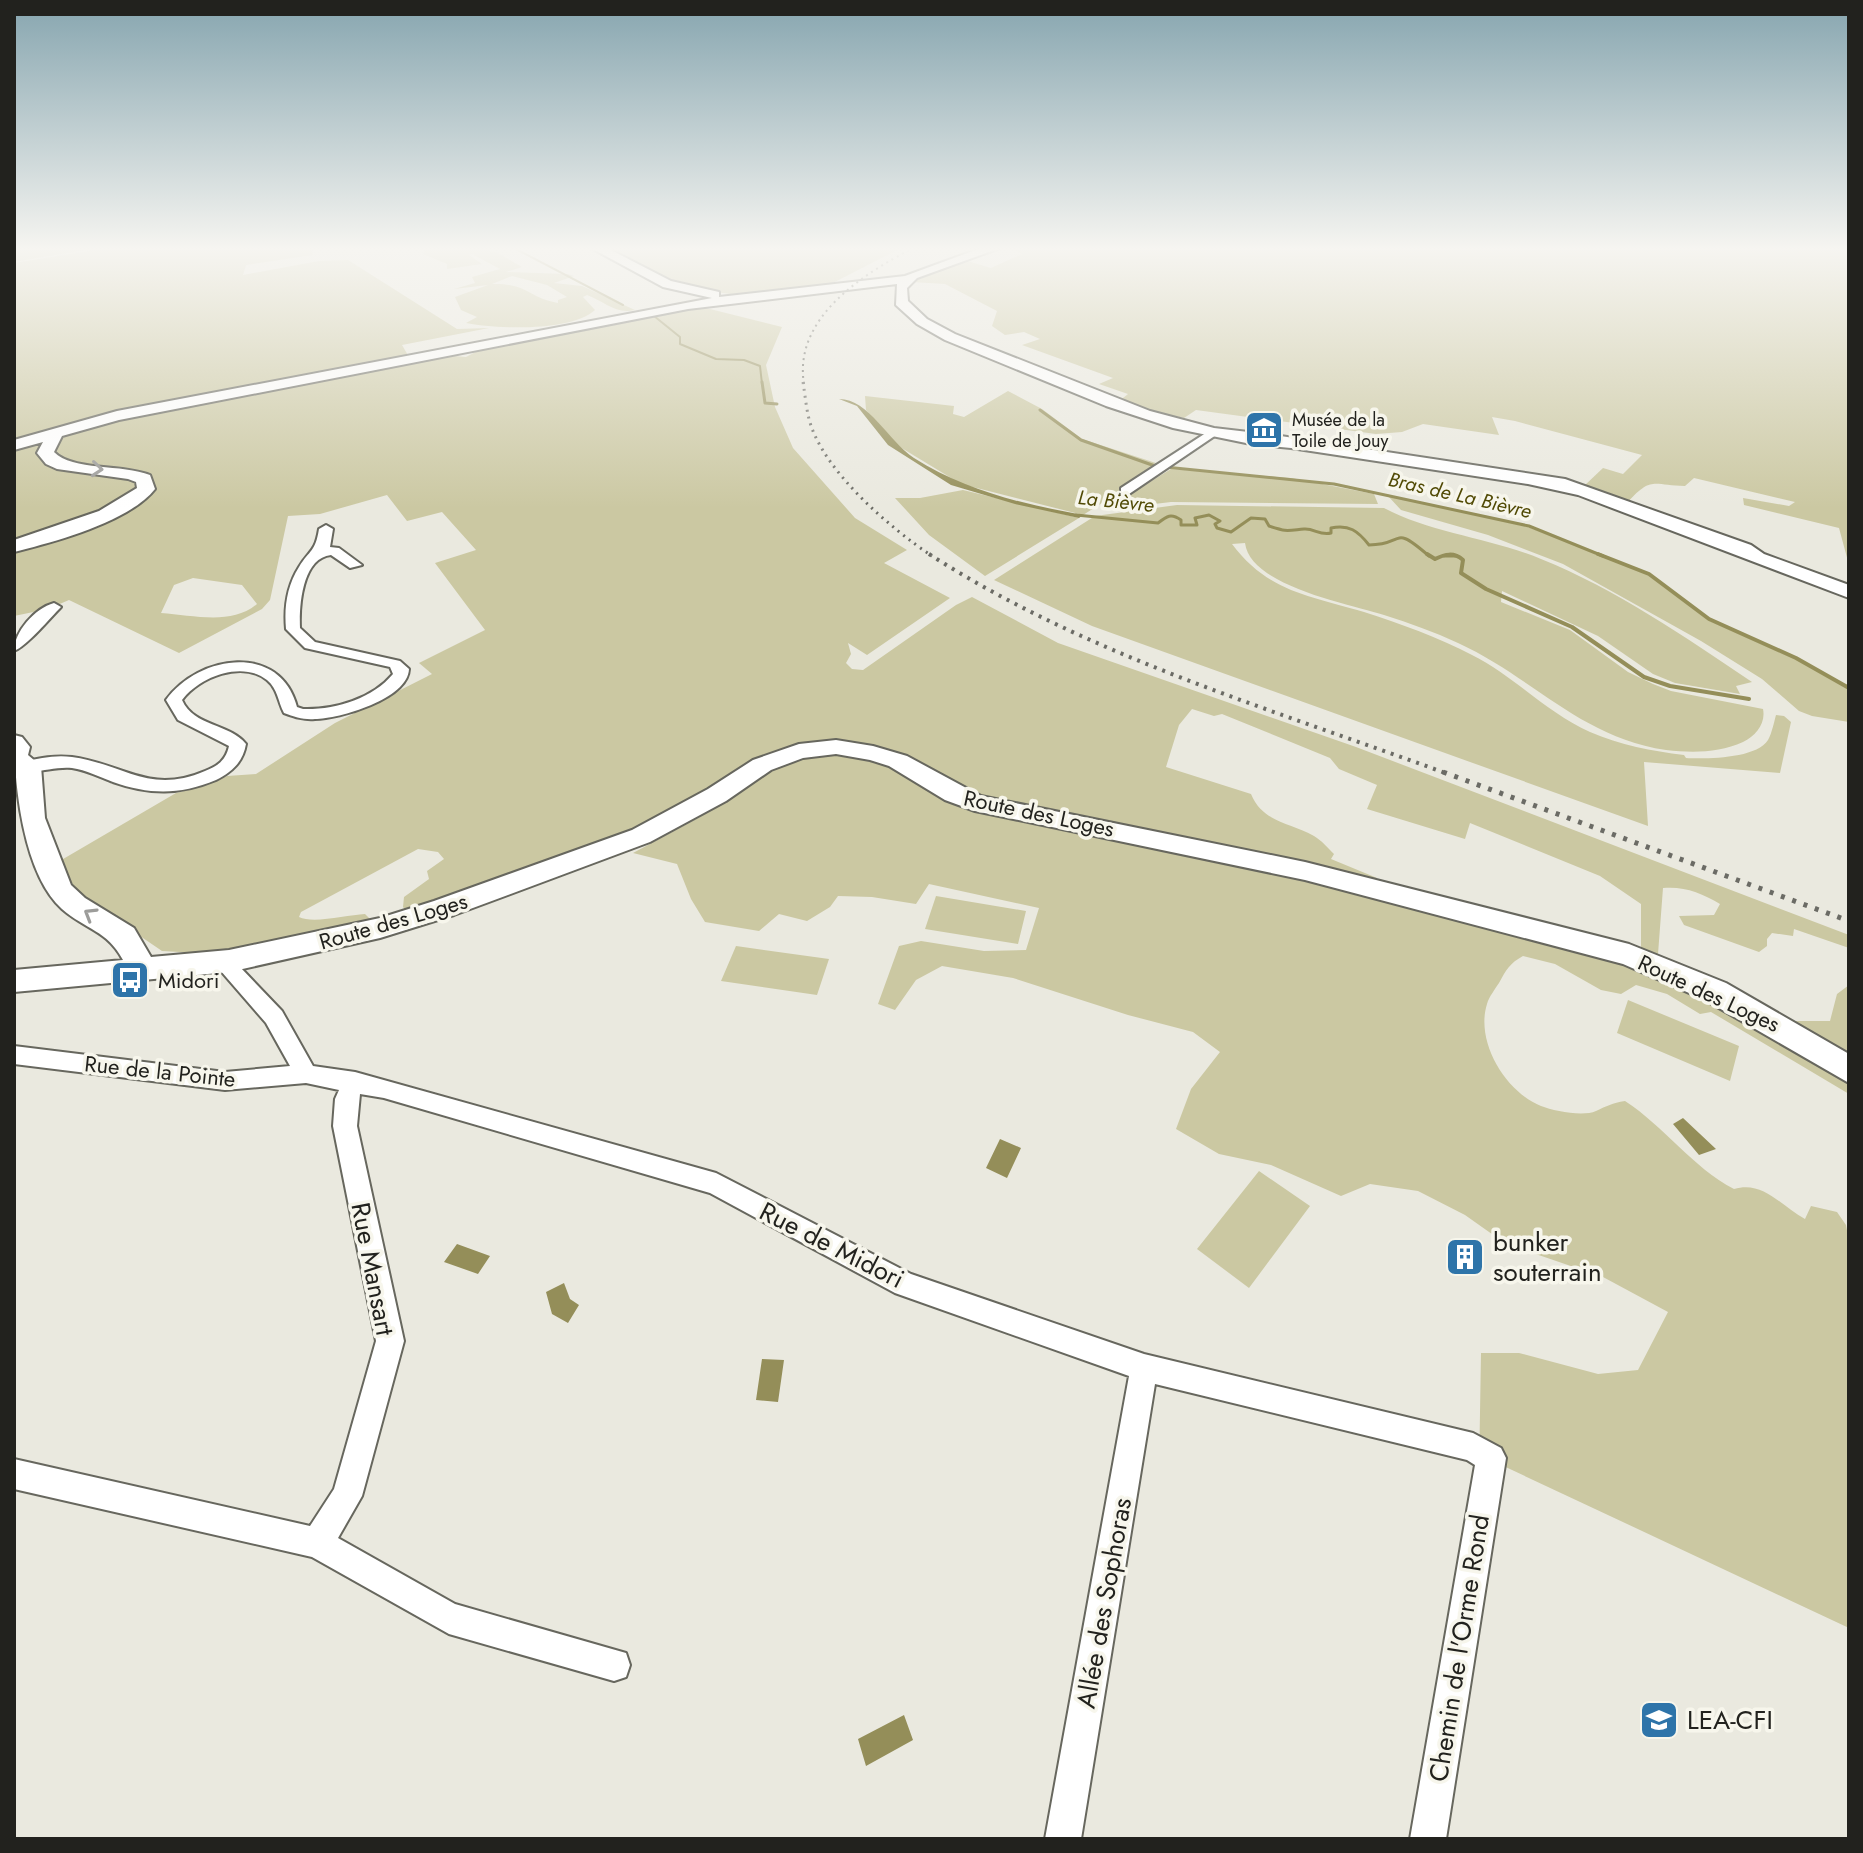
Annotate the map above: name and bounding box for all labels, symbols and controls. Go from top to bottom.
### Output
place label: Musée de la Toile de Jouy [1292,407,1388,454]
museum icon: Musée de la Toile de Jouy [1243,409,1285,451]
one-way arrow [91,460,104,477]
water label: Bras de La Bièvre [1386,465,1534,526]
water label: La Bièvre [1076,483,1156,520]
street label: Route des Loges [961,781,1117,845]
street label: Route des Loges [315,884,471,957]
one-way arrow [84,909,99,924]
street label: Route des Loges [1633,946,1785,1040]
bus stop icon: Midori [109,959,151,1001]
place label: Midori [158,964,219,996]
street label: Rue de la Pointe [83,1047,237,1095]
street label: Rue de Midori [753,1192,911,1298]
street label: Rue Mansart [341,1199,405,1340]
place label: bunker souterrain [1493,1223,1602,1291]
building icon: bunker souterrain [1444,1236,1486,1278]
street label: Allée des Sophoras [1067,1495,1141,1711]
street label: Chemin de l'Orme Rond [1419,1512,1499,1784]
school or university icon: LEA-CFI [1638,1699,1680,1741]
place label: LEA-CFI [1687,1701,1773,1739]

